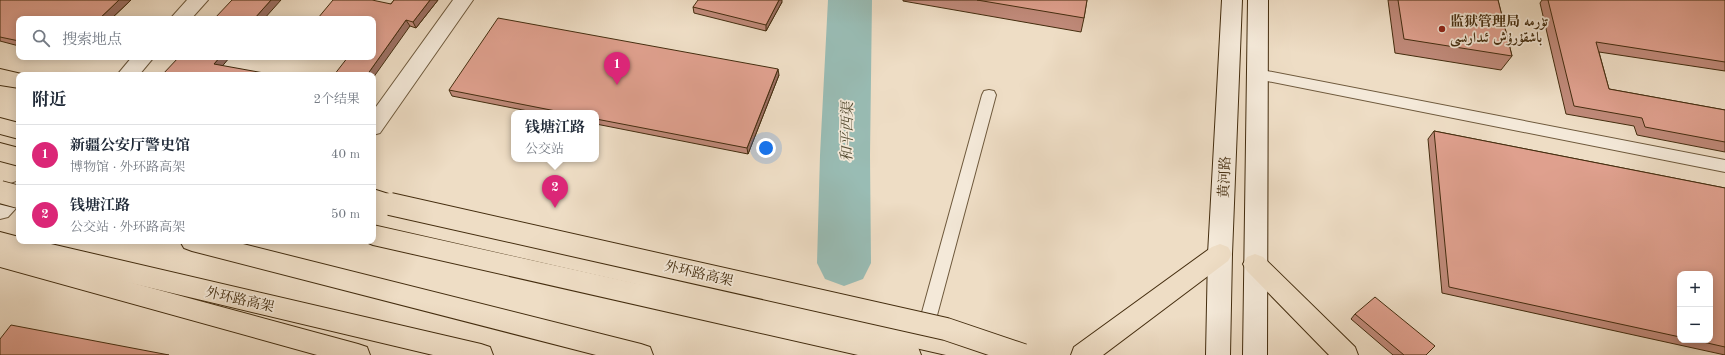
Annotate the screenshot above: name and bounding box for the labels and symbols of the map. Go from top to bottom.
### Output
place label: 监狱管理局 تۈرمە باشقۇرۇش ئىدارىسى [1450,13,1548,47]
marker: 监狱管理局 تۈرمە باشقۇرۇش ئىدارىسى [1437,24,1447,34]
pin: 1 [604,52,630,85]
water label: 和平西渠 [838,100,857,162]
your location [756,138,776,158]
street label: 黄河路 [1216,156,1233,198]
pin: 2 [542,175,568,208]
street label: 外环路高架 [663,258,735,289]
street label: 外环路高架 [204,284,276,315]

